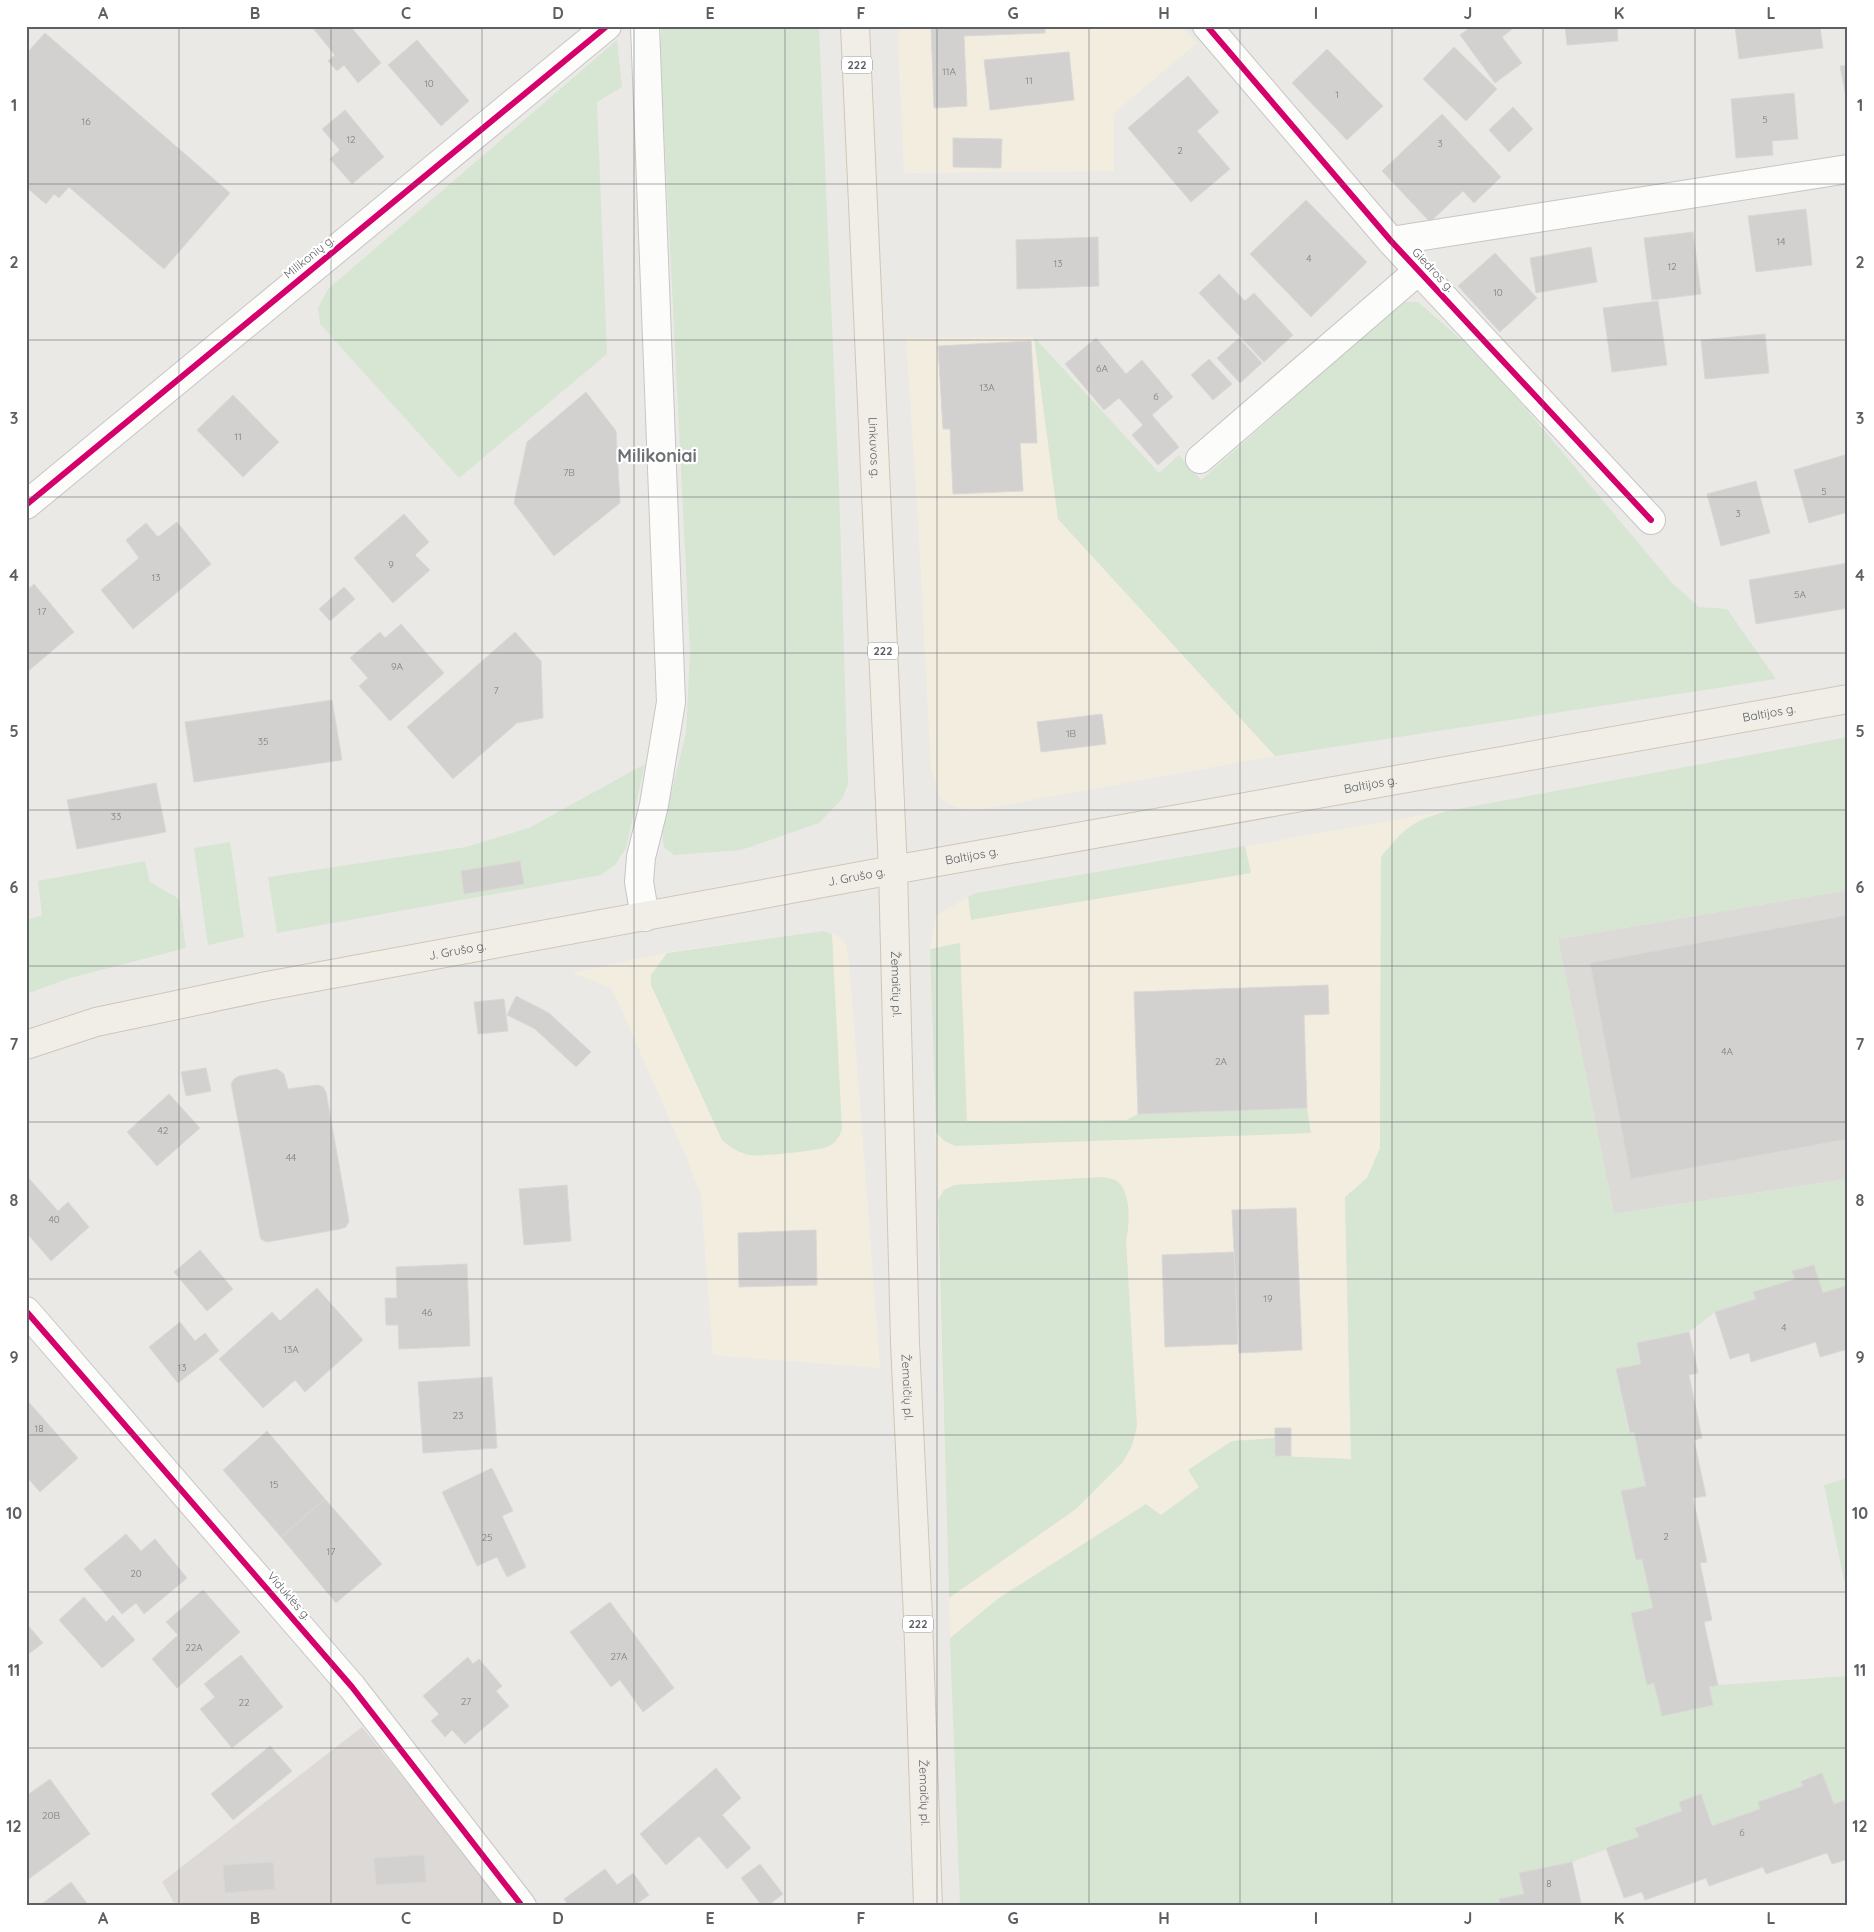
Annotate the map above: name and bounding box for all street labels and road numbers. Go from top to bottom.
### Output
road number: 222 [842,56,872,74]
street label: Milikonių g. [280,232,337,281]
street label: Giedros g. [1409,244,1458,295]
street label: Linkuvos g. [866,417,883,478]
road number: 222 [868,642,898,659]
street label: Baltijos g. [1741,701,1797,725]
street label: Baltijos g. [1343,772,1398,796]
street label: Baltijos g. [944,843,999,868]
street label: J. Grušo g. [827,864,886,889]
street label: J. Grušo g. [427,938,487,963]
street label: Žemaičių pl. [888,951,905,1018]
street label: Žemaičių pl. [899,1353,917,1420]
street label: Viduklės g. [264,1568,314,1623]
road number: 222 [903,1616,933,1632]
street label: Žemaičių pl. [916,1759,933,1826]

